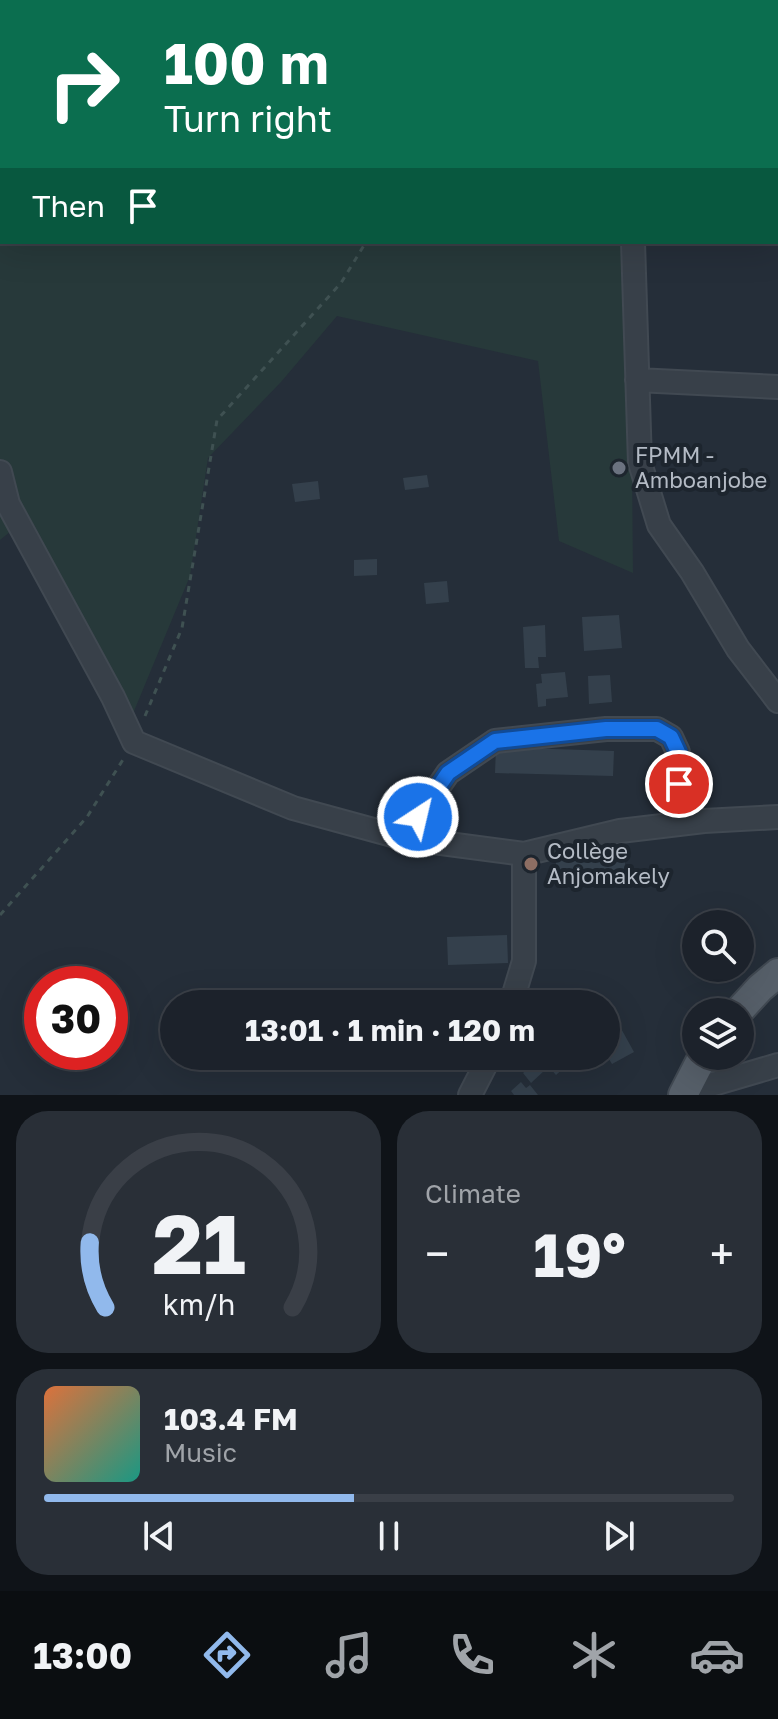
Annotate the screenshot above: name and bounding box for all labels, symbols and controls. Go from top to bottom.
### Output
text: 100 m [164,29,329,96]
icon: right [32,32,136,136]
text: Turn right [164,97,332,140]
icon: arrive [121,184,165,228]
text: Then [32,188,105,224]
place label: FPMM - Amboanjobe [635,441,767,493]
marker: FPMM - Amboanjobe [610,459,628,477]
pin [645,750,713,818]
icon: arrive [657,762,701,806]
position arrow [376,775,460,859]
place label: Collège Anjomakely [547,837,670,889]
marker: Collège Anjomakely [522,855,540,873]
map controls [682,910,754,1070]
button: search [682,910,754,982]
speed limit sign: 30 [24,966,128,1070]
button: layers [682,998,754,1070]
text: 13:01 · 1 min · 120 m [245,1012,535,1048]
text: Climate [425,1178,521,1209]
text: 21 [152,1192,245,1292]
text: 19° [533,1218,626,1290]
text: − [425,1227,449,1280]
text: + [710,1227,734,1280]
text: km/h [162,1287,235,1321]
text: 103.4 FM [164,1401,298,1437]
text: Music [164,1437,237,1468]
icon: previous [137,1514,181,1558]
icon: pause [367,1514,411,1558]
icon: next [597,1514,641,1558]
icon: directions [199,1627,255,1683]
icon: music [321,1627,377,1683]
icon: phone [444,1627,500,1683]
icon: climate [566,1627,622,1683]
icon: car [689,1627,745,1683]
text: 13:00 [33,1634,132,1677]

